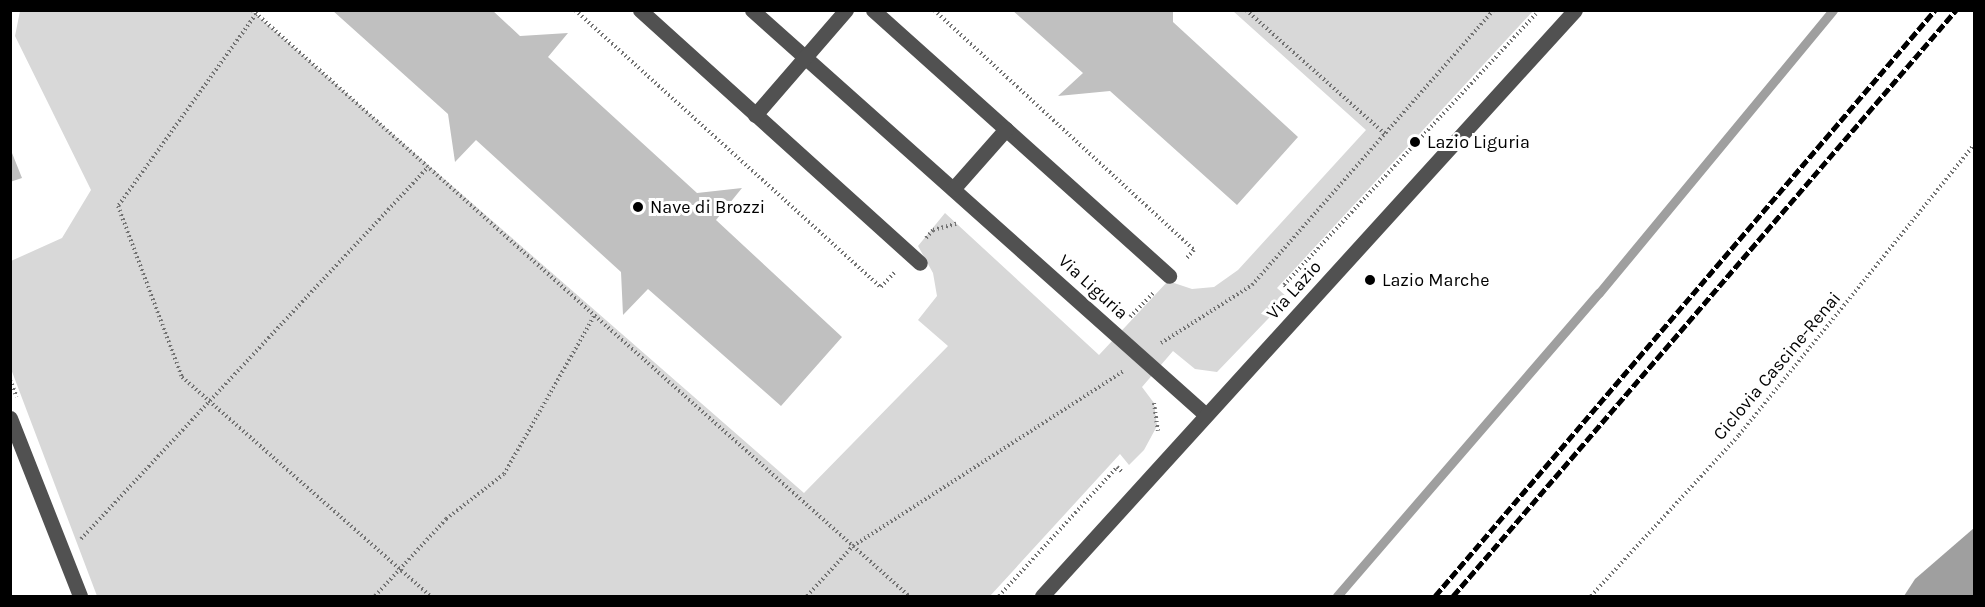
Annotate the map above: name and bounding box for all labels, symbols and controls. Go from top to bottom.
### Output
place label: Lazio Liguria [1427,131,1530,153]
marker: Lazio Liguria [1408,135,1422,149]
place label: Nave di Brozzi [650,196,765,218]
marker: Nave di Brozzi [631,200,645,214]
street label: Via Liguria [1054,250,1132,324]
street label: Via Lazio [1262,256,1326,324]
place label: Lazio Marche [1382,269,1489,291]
marker: Lazio Marche [1363,273,1377,287]
street label: Ciclovia Cascine-Renai [1709,287,1845,445]

